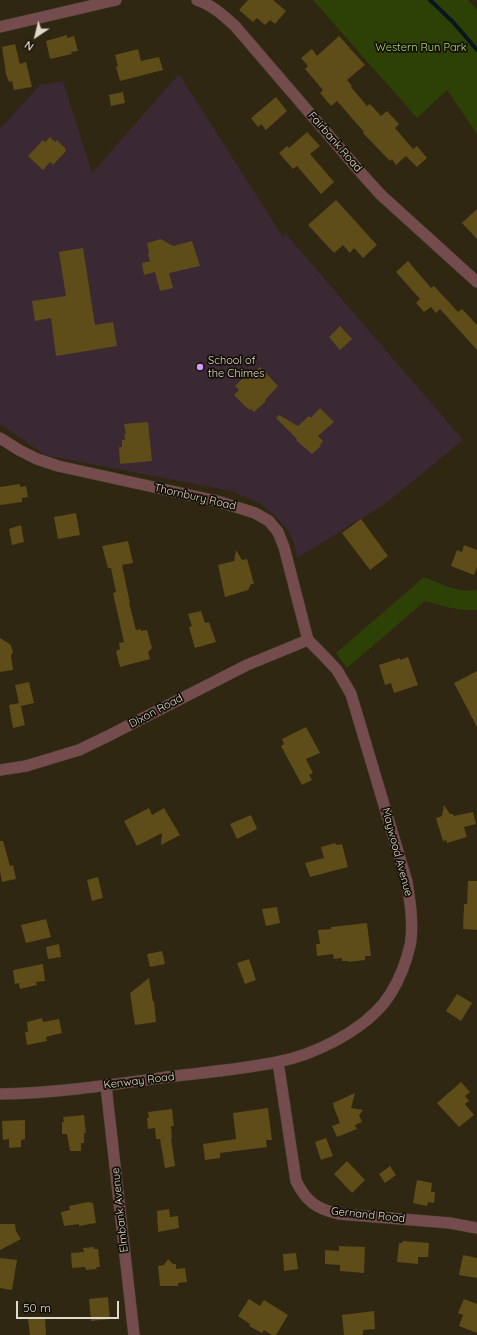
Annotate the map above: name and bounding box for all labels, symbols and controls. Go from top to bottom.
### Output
north arrow [16,16,56,56]
text: N [22,38,36,54]
park label: Western Run Park [375,41,467,55]
street label: Fairbank Road [305,109,365,175]
place label: School of the Chimes [208,354,264,380]
marker: School of the Chimes [195,362,205,372]
street label: Thornbury Road [153,481,237,513]
street label: Dixon Road [127,691,185,731]
street label: Maywood Avenue [379,806,415,898]
street label: Kenway Road [103,1070,175,1092]
street label: Elmbank Avenue [109,1167,131,1253]
street label: Gernand Road [330,1205,406,1225]
scale bar [18,1293,121,1319]
text: 50 m [23,1300,51,1315]

